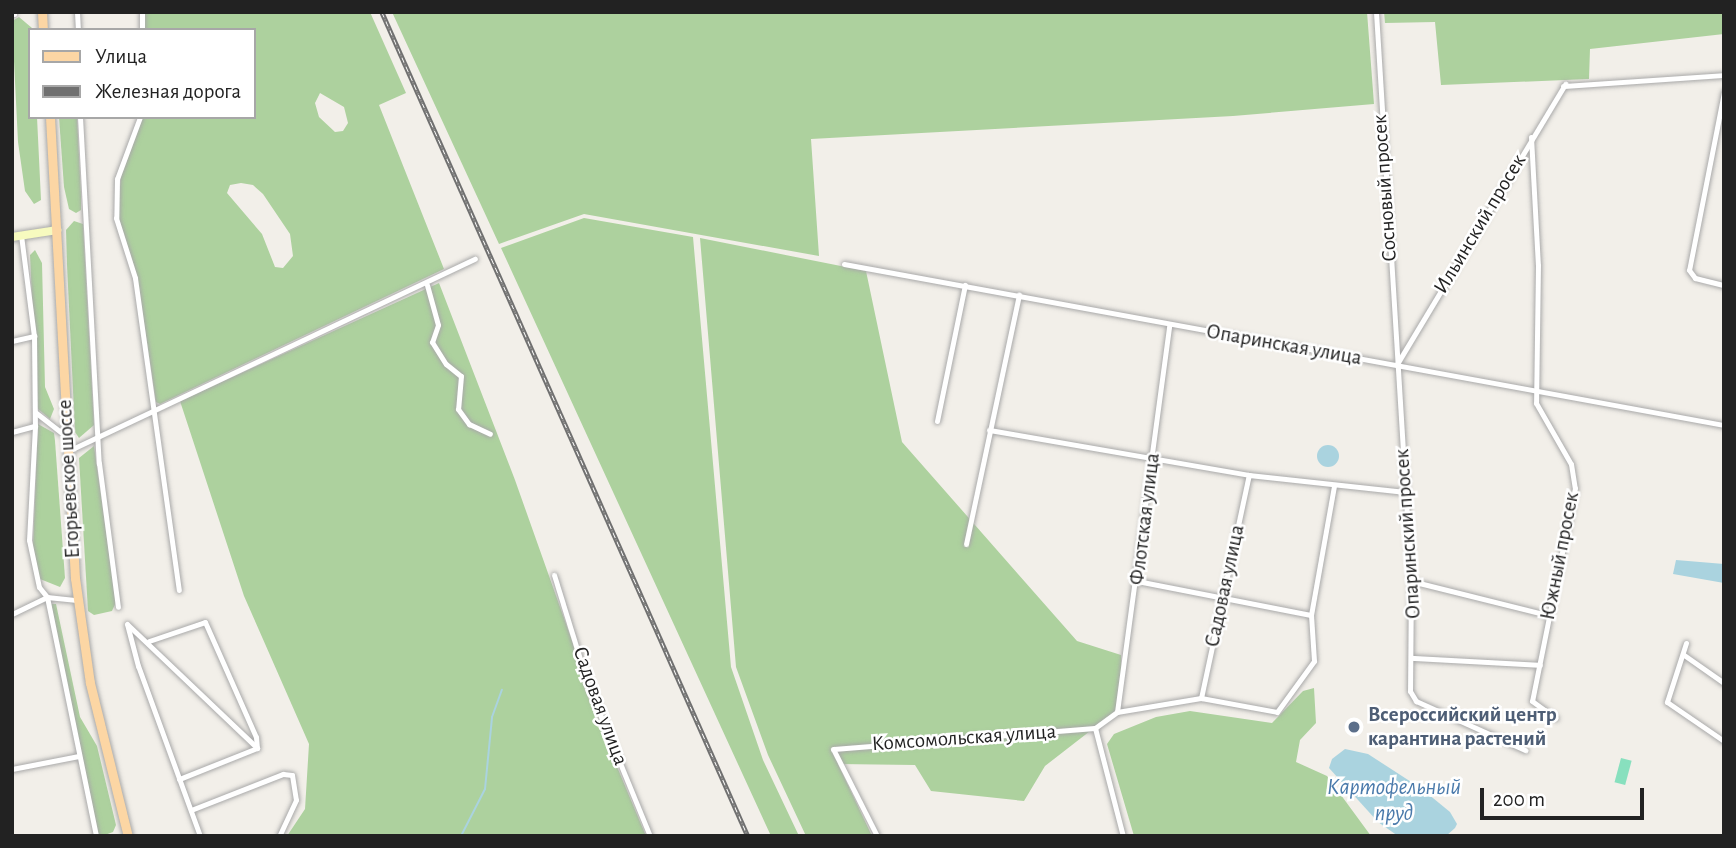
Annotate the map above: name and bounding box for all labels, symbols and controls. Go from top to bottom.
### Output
legend [28,28,256,119]
text: Улица [95,46,147,67]
text: Железная дорога [95,81,241,102]
street label: Сосновый просек [1367,114,1403,262]
street label: Ильинский просек [1428,150,1532,298]
street label: Опаринская улица [1204,319,1364,371]
street label: Егорьевское шоссе [52,399,86,559]
street label: Опаринский просек [1389,448,1427,620]
street label: Флотская улица [1124,451,1166,587]
street label: Южный просек [1535,490,1585,622]
street label: Садовая улица [1200,523,1250,649]
street label: Садовая улица [567,643,633,769]
place label: Всероссийский центр карантина растений [1368,702,1557,752]
street label: Комсомольская улица [871,719,1057,757]
marker: Всероссийский центр карантина растений [1346,719,1362,735]
water label: Картофельный пруд [1327,774,1461,828]
scale bar [1484,774,1648,818]
text: 200 m [1493,789,1545,810]

